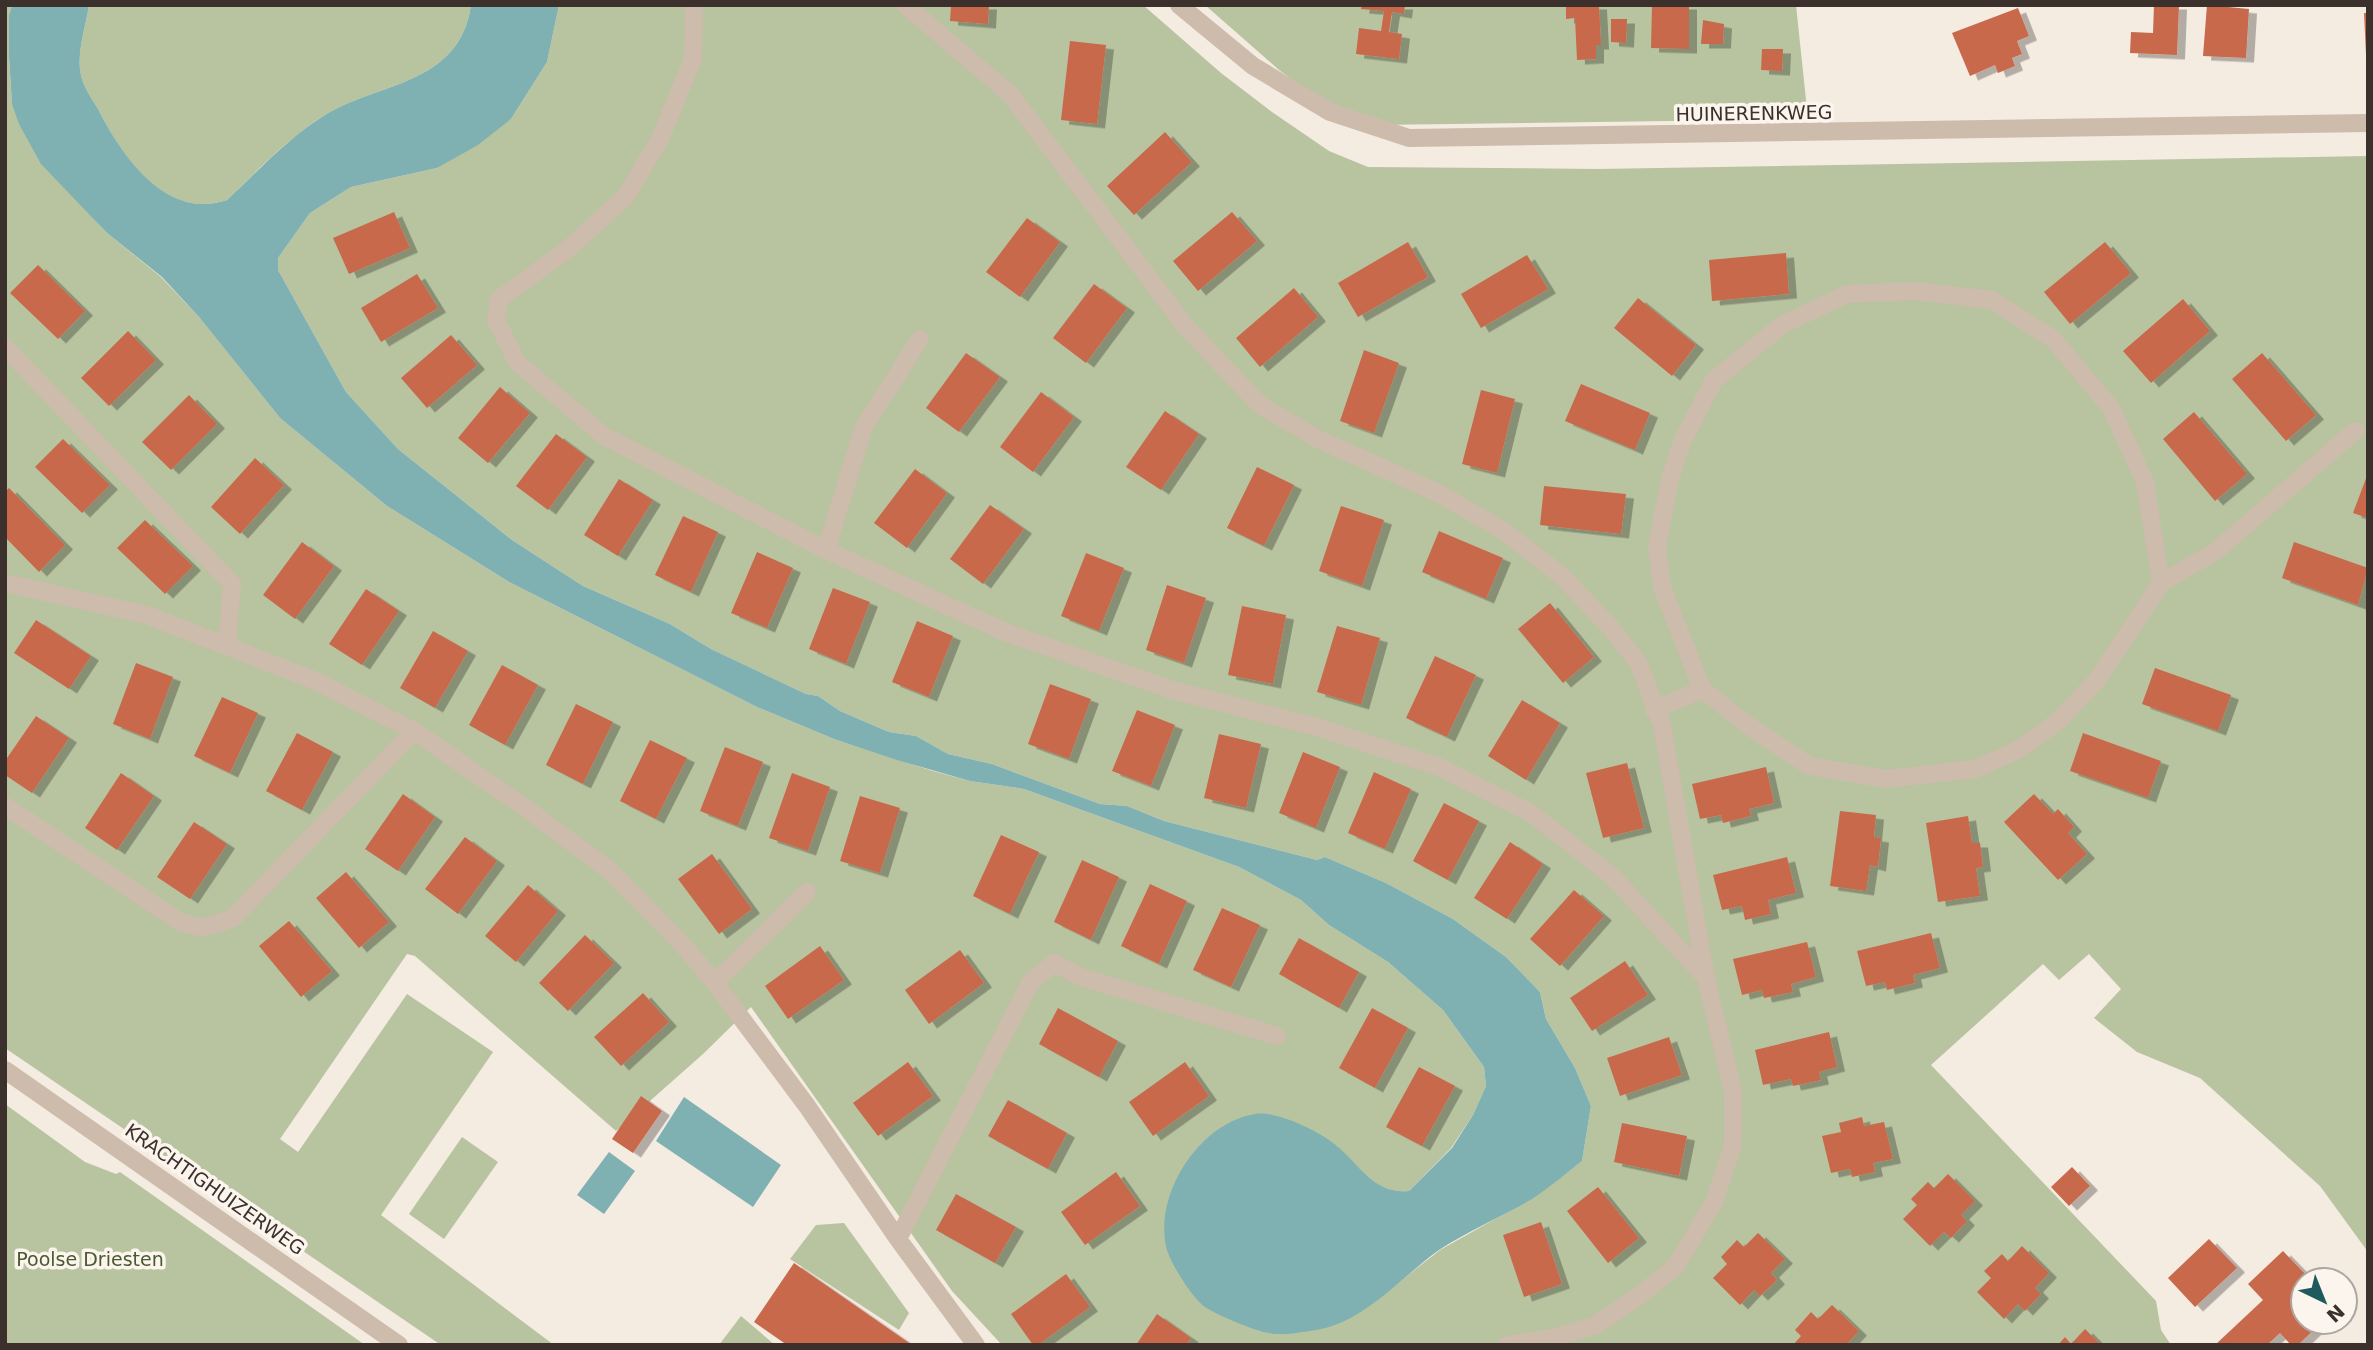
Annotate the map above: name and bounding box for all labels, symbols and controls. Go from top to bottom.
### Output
street label: HUINERENKWEG [1675,101,1833,125]
street label: KRACHTIGHUIZERWEG [121,1119,309,1259]
park label: Poolse Driesten [16,1248,164,1270]
north arrow [2289,1266,2359,1336]
text: N [2322,1300,2349,1327]

